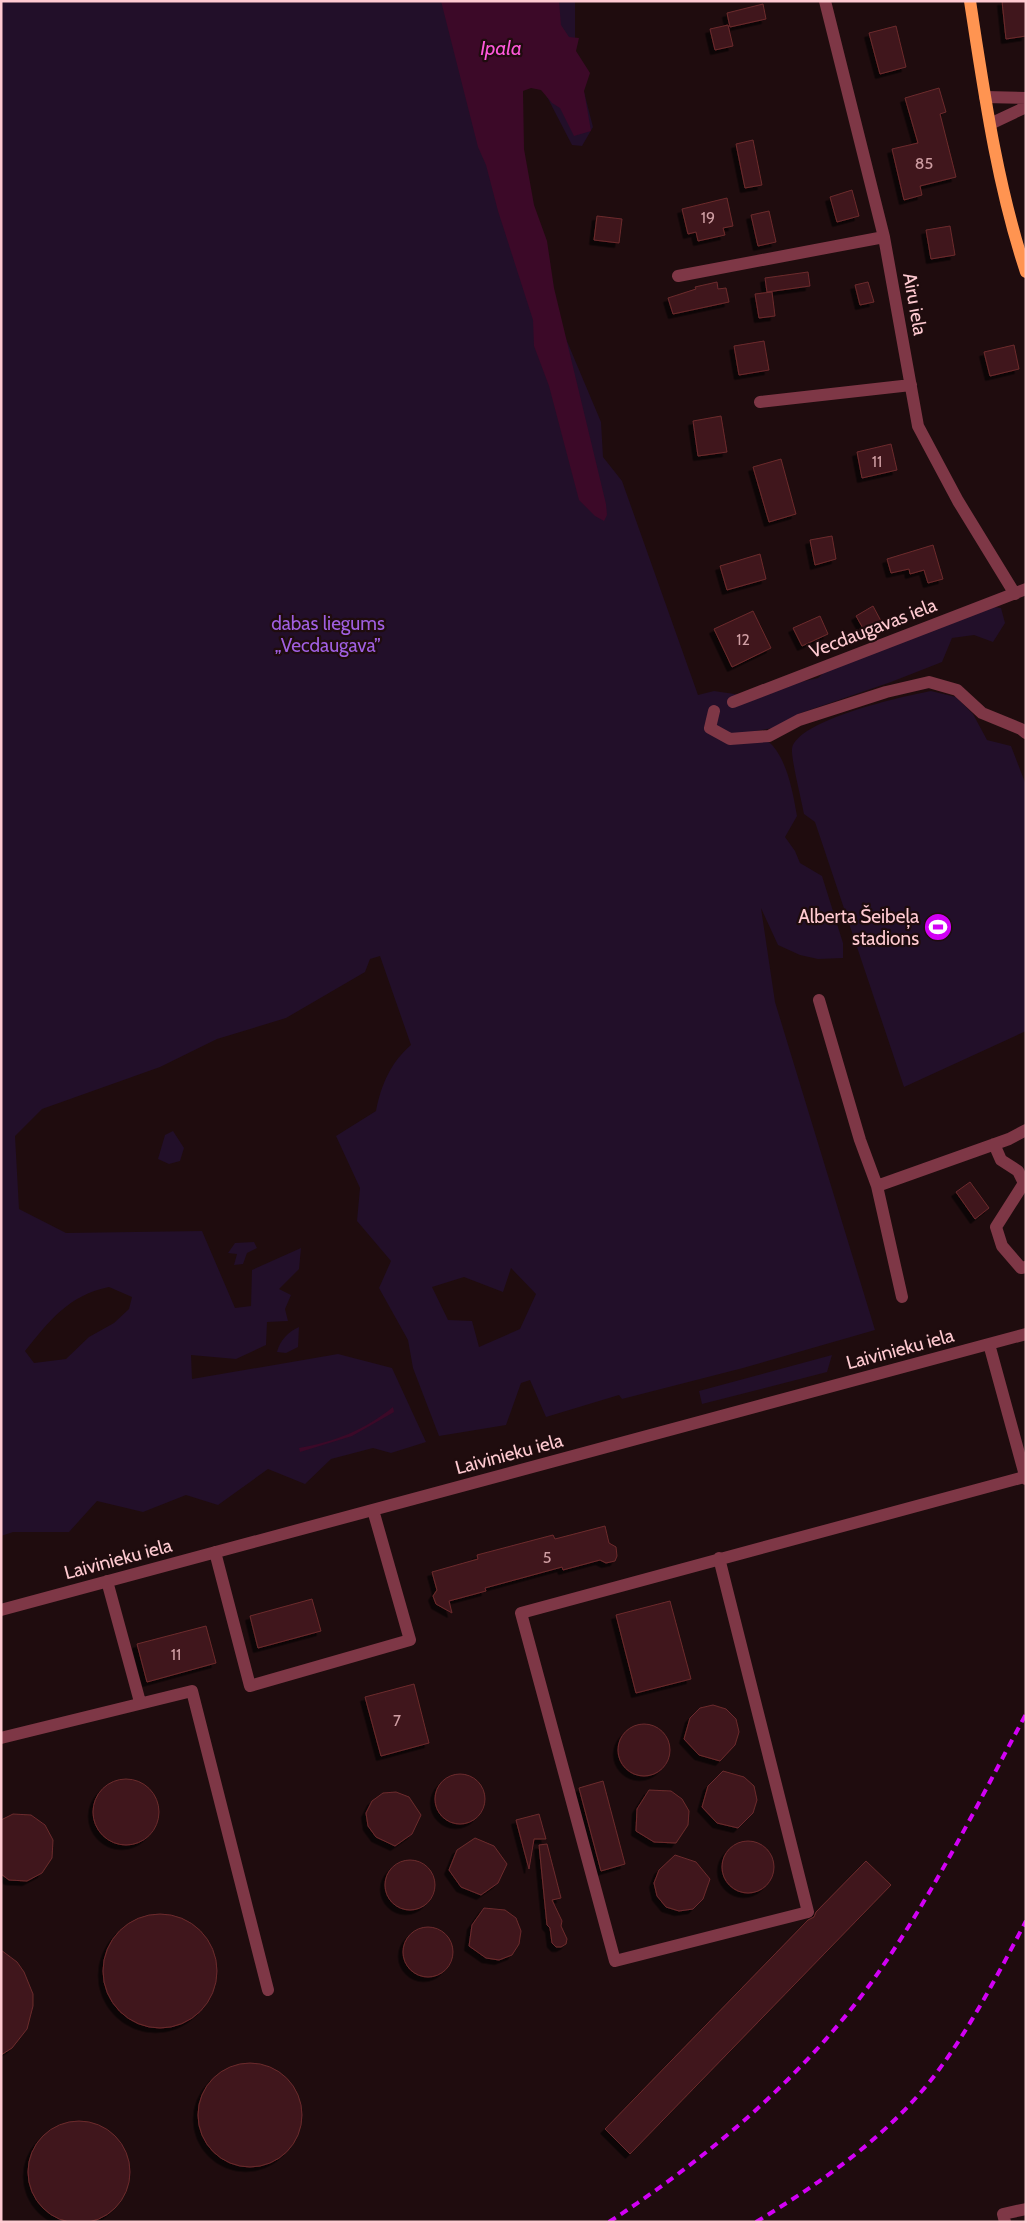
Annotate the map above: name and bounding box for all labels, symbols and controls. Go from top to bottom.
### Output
water label: Ipala [480,36,522,60]
house number: 85 [915,154,933,173]
house number: 19 [701,208,715,227]
street label: Airu iela [898,271,932,337]
house number: 11 [872,452,882,471]
street label: Vecdaugavas iela [806,593,940,663]
park label: dabas liegums „Vecdaugava” [271,612,385,657]
house number: 12 [736,630,750,649]
place label: Alberta Šeibeļa stadions [798,904,919,950]
sports icon: Alberta Šeibeļa stadions [923,912,953,942]
street label: Laivinieku iela [844,1324,956,1374]
street label: Laivinieku iela [453,1429,565,1479]
street label: Laivinieku iela [62,1534,174,1584]
house number: 5 [543,1548,551,1567]
house number: 11 [171,1645,181,1664]
house number: 7 [393,1711,401,1730]

